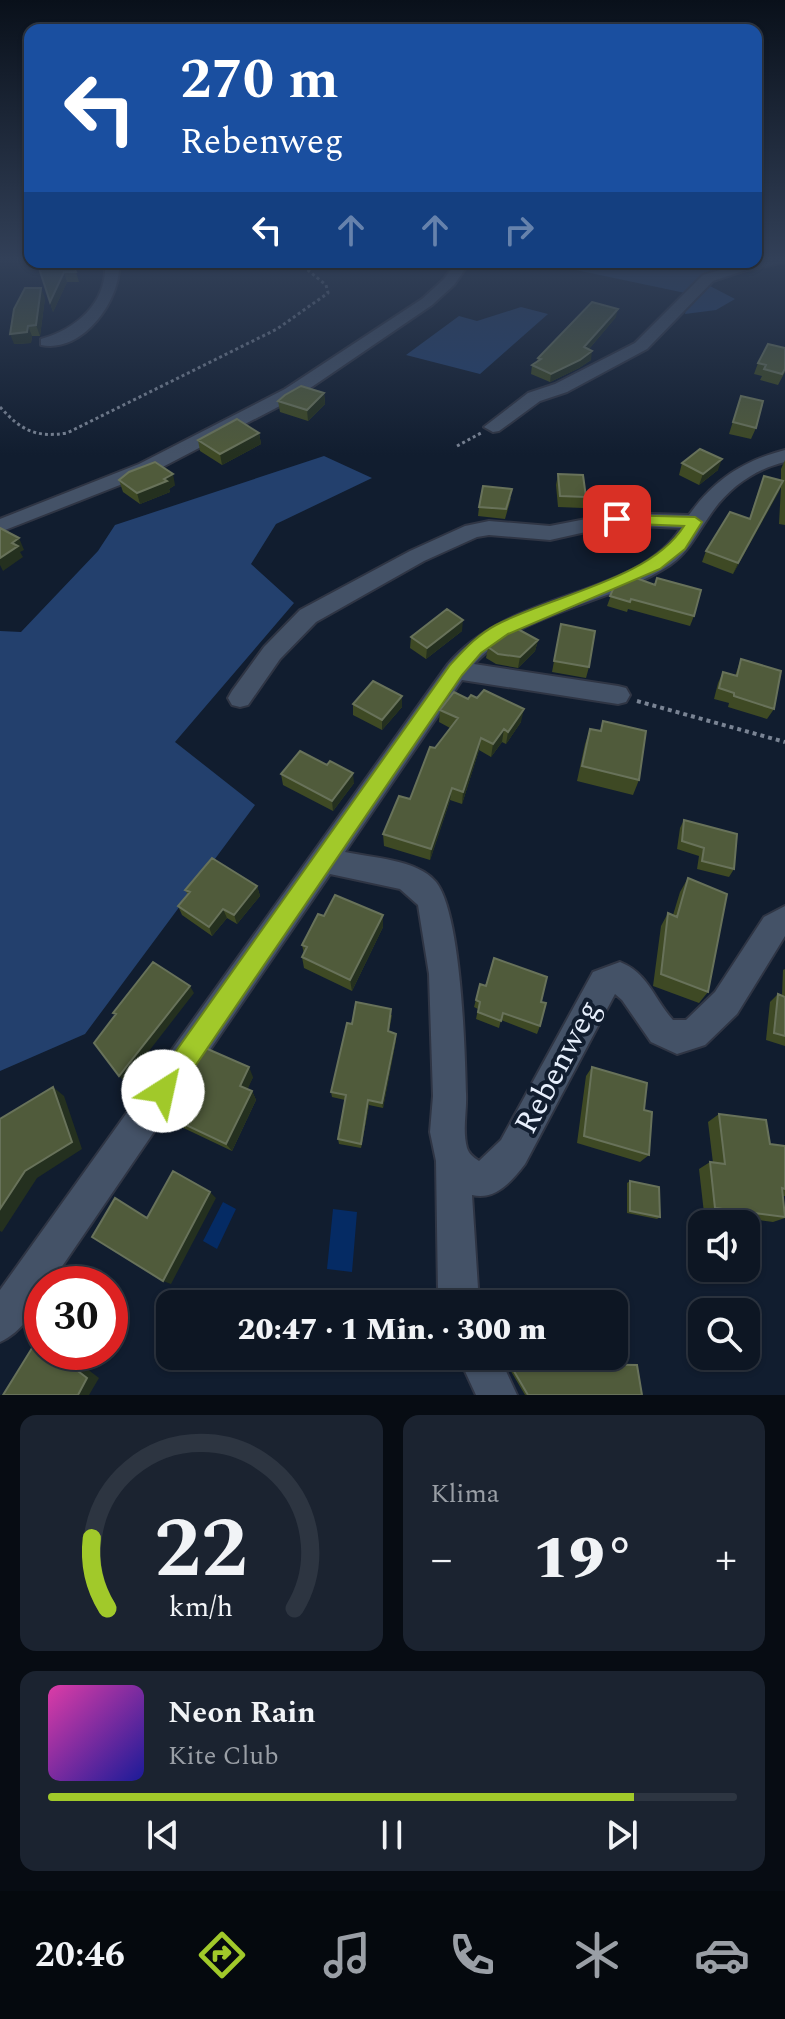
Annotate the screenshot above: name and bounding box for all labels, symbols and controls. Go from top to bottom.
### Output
text: 270 m [180,38,339,123]
icon: left [48,56,152,160]
text: Rebenweg [180,115,344,170]
icon: left [245,208,289,252]
icon: ahead [329,208,373,252]
icon: ahead [413,208,457,252]
icon: right [497,208,541,252]
pin [583,485,651,553]
icon: arrive [595,497,639,541]
street label: Rebenweg [502,991,614,1143]
position arrow [121,1049,205,1133]
map controls [688,1210,760,1370]
button: sound [688,1210,760,1282]
speed limit sign: 30 [24,1266,128,1370]
button: search [688,1298,760,1370]
text: 20:47 · 1 Min. · 300 m [238,1307,546,1353]
text: Klima [431,1474,499,1514]
text: 22 [155,1487,248,1614]
text: 19° [533,1513,635,1605]
text: − [431,1526,453,1593]
text: + [715,1526,737,1593]
text: km/h [169,1586,233,1629]
text: Neon Rain [168,1690,316,1736]
text: Kite Club [168,1736,279,1776]
icon: previous [141,1813,185,1857]
icon: pause [370,1813,414,1857]
icon: next [600,1813,644,1857]
icon: directions [194,1927,250,1983]
icon: music [319,1927,375,1983]
icon: phone [444,1927,500,1983]
icon: climate [569,1927,625,1983]
icon: car [694,1927,750,1983]
text: 20:46 [35,1928,125,1983]

